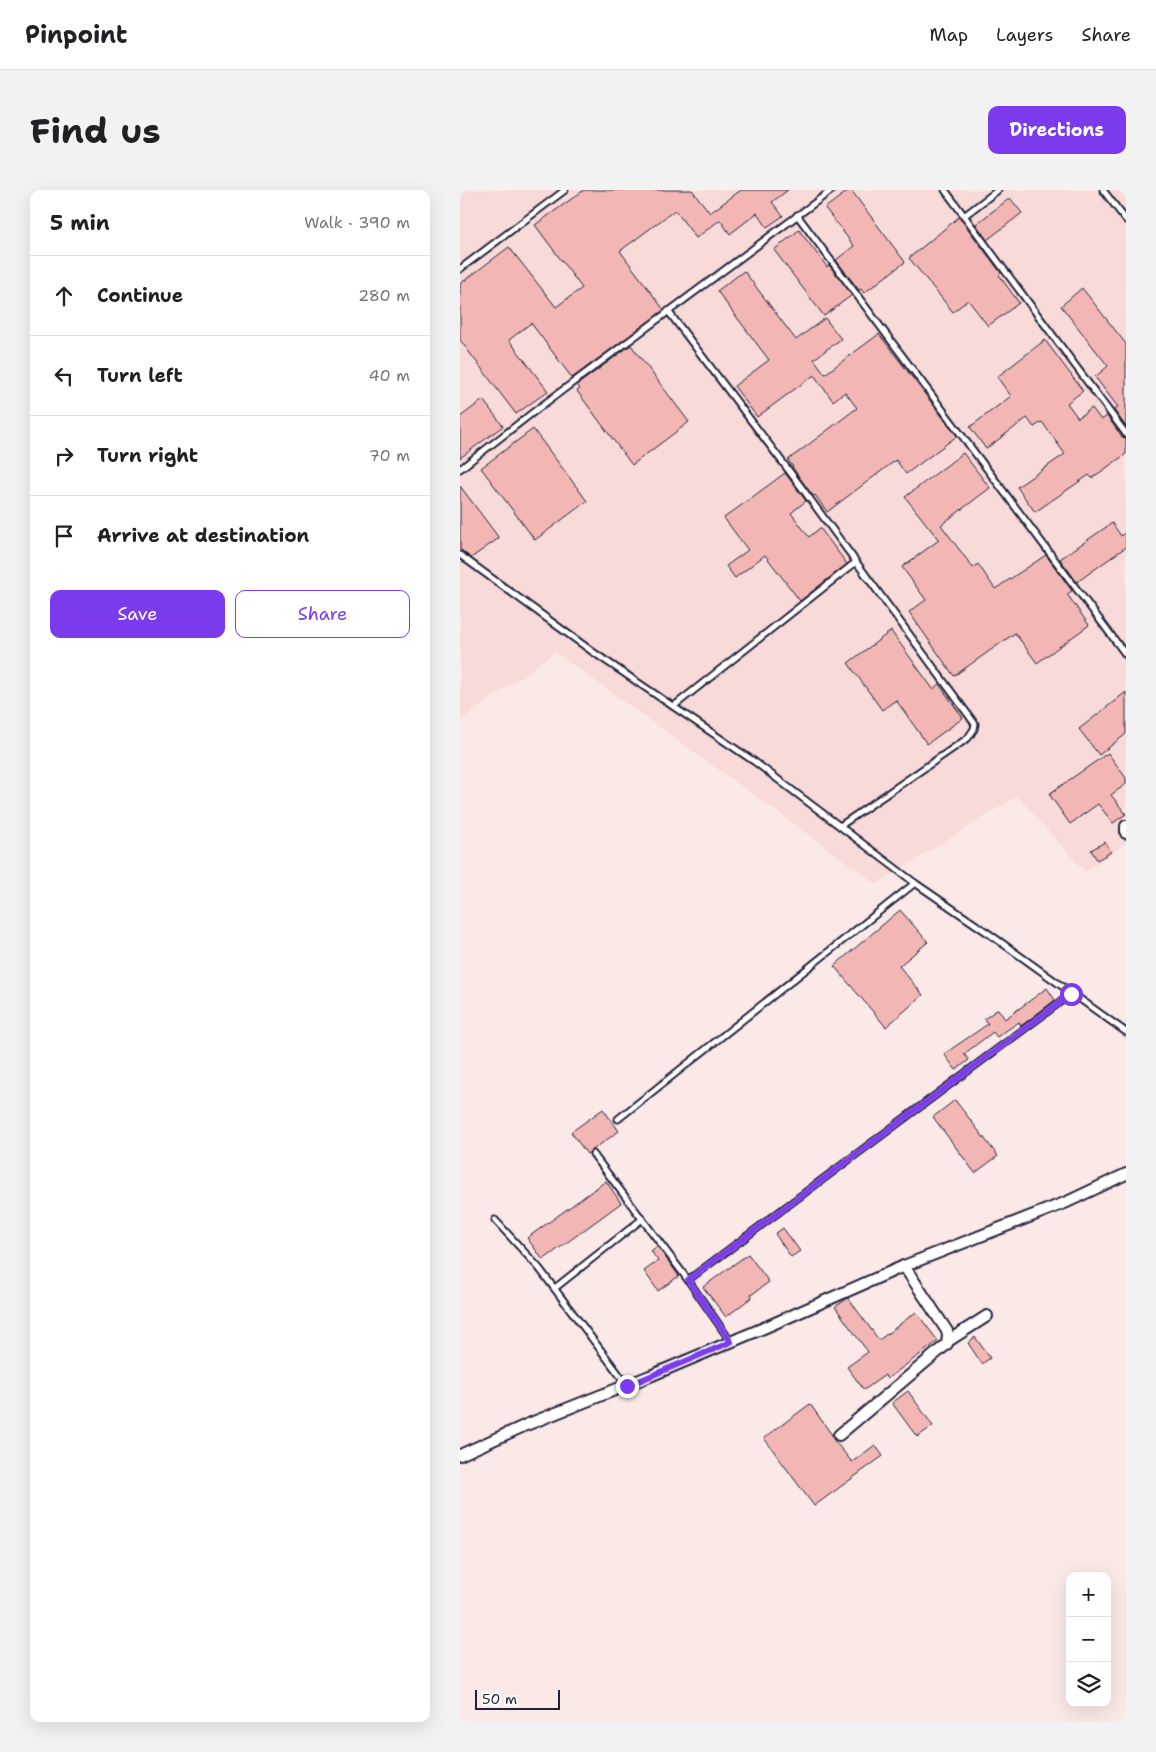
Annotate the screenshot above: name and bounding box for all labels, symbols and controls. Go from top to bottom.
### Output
text: Pinpoint [25,19,127,51]
text: Map [930,23,968,47]
text: Layers [996,23,1053,47]
text: Share [1081,23,1131,47]
button: Directions [988,106,1126,154]
text: Find us [30,107,161,154]
text: 5 min [50,209,110,237]
text: Walk · 390 m [304,212,410,233]
icon: ahead [50,282,78,310]
text: Continue [97,283,183,308]
text: 280 m [358,285,410,306]
icon: left [50,362,78,390]
text: Turn left [97,363,183,388]
text: 40 m [368,365,410,386]
icon: right [50,442,78,470]
text: Turn right [97,443,198,468]
text: 70 m [369,445,410,466]
icon: arrive [50,522,78,550]
text: Arrive at destination [97,523,309,548]
button: Save [50,590,225,638]
button: Share [235,590,410,638]
route start [1060,983,1083,1006]
route end [616,1375,639,1398]
map controls [1066,1572,1111,1707]
button: + [1066,1572,1111,1617]
button: − [1066,1617,1111,1662]
button: layers [1066,1662,1111,1707]
scale bar [475,1687,560,1710]
text: 50 m [482,1690,517,1708]

